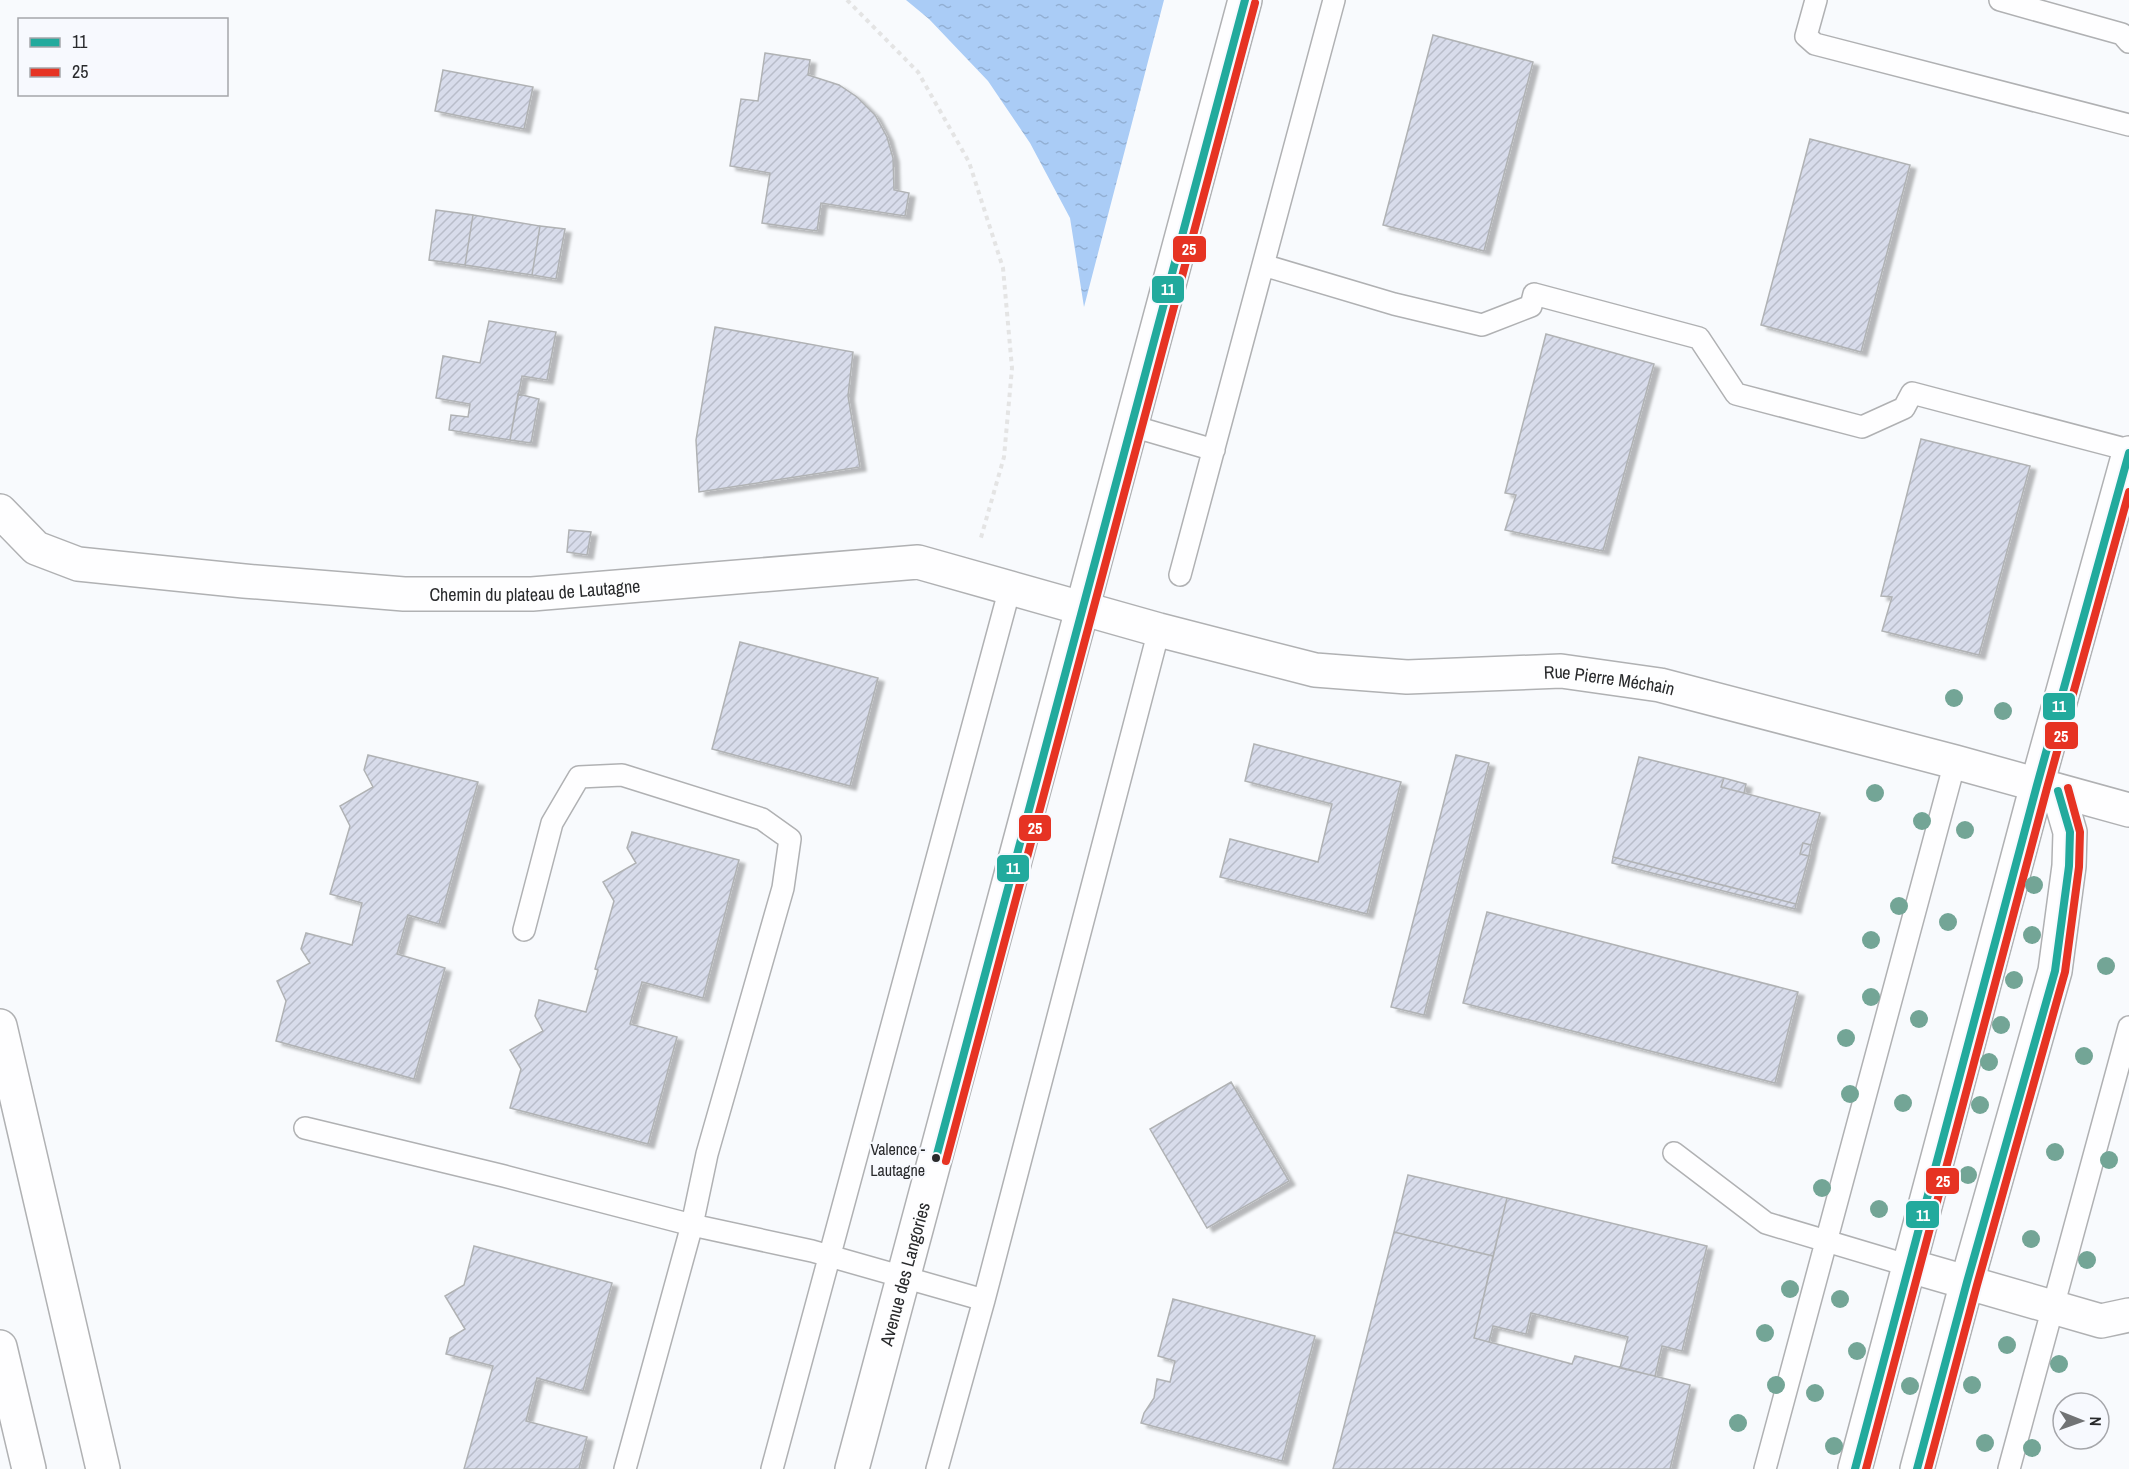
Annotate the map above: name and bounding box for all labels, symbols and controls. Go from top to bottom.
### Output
legend [18,18,228,96]
text: 11 [72,29,88,54]
text: 25 [72,59,88,84]
line badge: 25 [1172,235,1207,263]
text: 25 [1182,238,1196,260]
line badge: 11 [1151,275,1185,304]
text: 11 [1161,278,1176,300]
street label: Chemin du plateau de Lautagne [429,573,641,607]
street label: Rue Pierre Méchain [1543,658,1678,701]
line badge: 11 [2042,692,2076,721]
text: 11 [2052,695,2067,717]
line badge: 25 [2044,721,2079,750]
text: 25 [2054,725,2068,747]
line badge: 25 [1018,814,1052,842]
text: 25 [1028,817,1042,839]
line badge: 11 [996,854,1030,883]
text: 11 [1006,857,1021,879]
place label: Valence - Lautagne [870,1138,926,1181]
marker: Valence - Lautagne [930,1152,942,1164]
line badge: 25 [1925,1167,1960,1195]
text: 25 [1936,1170,1950,1192]
street label: Avenue des Langories [873,1199,935,1349]
line badge: 11 [1905,1200,1940,1229]
text: 11 [1916,1204,1931,1226]
north arrow [2051,1391,2111,1451]
text: N [2085,1416,2107,1426]

